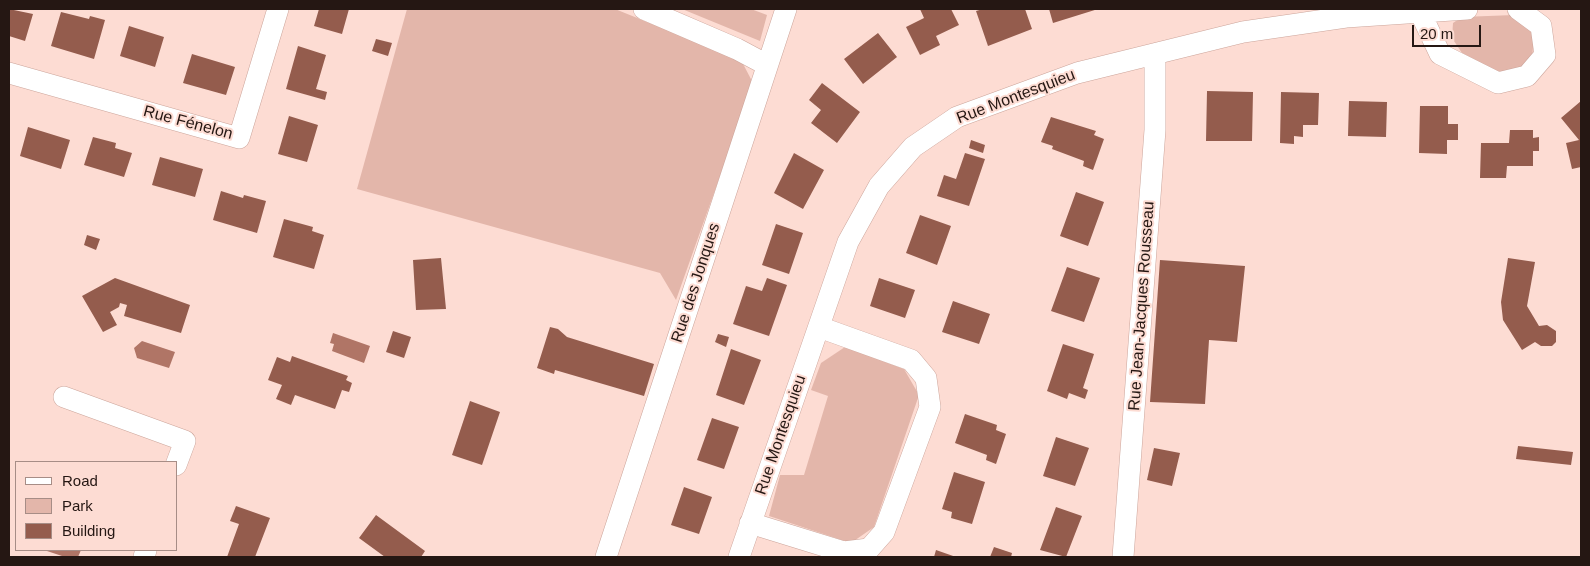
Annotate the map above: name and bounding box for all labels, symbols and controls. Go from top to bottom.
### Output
scale bar [1415,15,1484,47]
text: 20 m [1420,25,1453,42]
street label: Rue Montesquieu [954,66,1078,128]
street label: Rue Fénelon [141,102,235,144]
street label: Rue Jean-Jacques Rousseau [1125,201,1159,411]
street label: Rue des Jonques [668,221,724,345]
street label: Rue Montesquieu [752,373,810,497]
legend [15,461,178,551]
text: Road [62,472,98,489]
text: Park [62,497,93,514]
text: Building [62,522,115,539]

